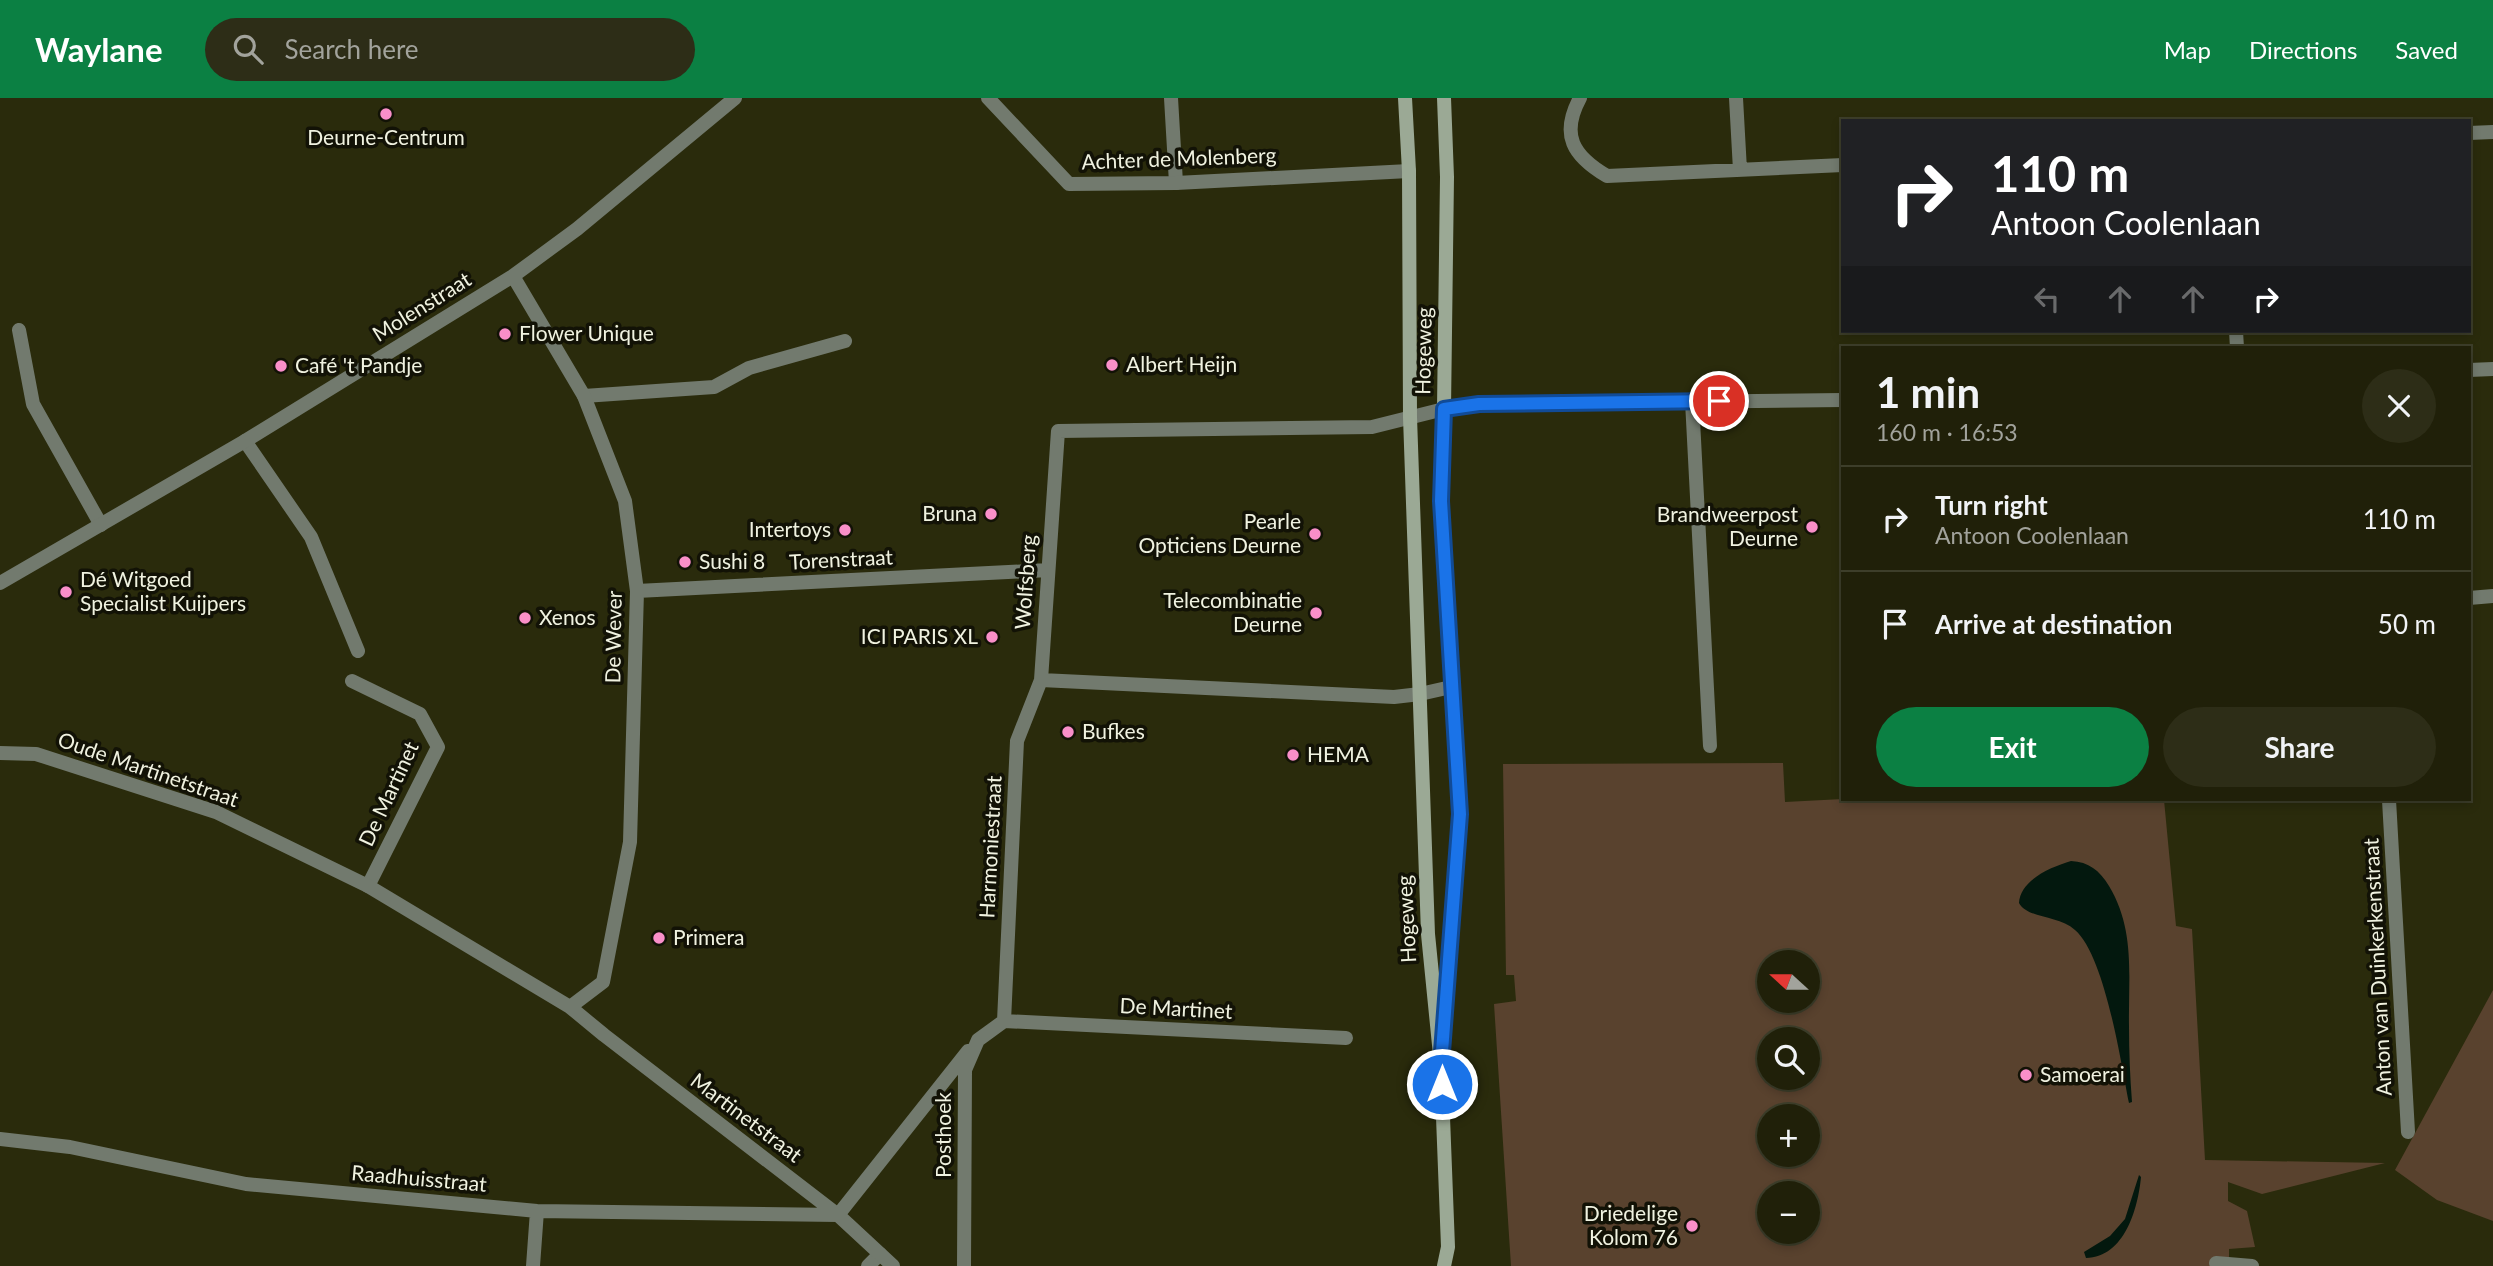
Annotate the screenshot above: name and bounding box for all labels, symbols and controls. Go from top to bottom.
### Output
search box [205,18,695,81]
text: Waylane [35,29,163,69]
icon: search [229,30,267,68]
text: Search here [285,33,419,65]
text: Map [2164,35,2211,64]
text: Directions [2249,35,2357,64]
text: Saved [2395,35,2458,64]
marker: Deurne-Centrum [378,106,394,122]
place label: Deurne-Centrum [307,124,465,149]
street label: Achter de Molenberg [1081,142,1277,173]
text: 110 m [1991,144,2129,202]
icon: right [1876,147,1967,238]
text: Antoon Coolenlaan [1991,203,2261,242]
street label: Molenstraat [367,265,475,346]
icon: left [2028,280,2066,318]
icon: ahead [2101,280,2139,318]
icon: ahead [2174,280,2212,318]
icon: right [2247,280,2285,318]
street label: Hogeweg [1409,307,1436,395]
place label: Flower Unique [519,320,654,345]
marker: Flower Unique [497,326,513,342]
place label: Albert Heijn [1126,351,1237,376]
place label: Café 't Pandje [295,352,422,377]
marker: Albert Heijn [1104,357,1120,373]
marker: Café 't Pandje [273,358,289,374]
text: 1 min [1876,367,1980,417]
button: close [2362,369,2436,443]
pin [1689,371,1749,431]
icon: arrive [1700,382,1738,420]
text: 160 m · 16:53 [1876,418,2018,446]
text: Turn right [1935,489,2048,521]
place label: Bruna [922,500,977,525]
icon: right [1876,500,1914,538]
place label: Brandweerpost Deurne [1657,501,1798,550]
text: 110 m [2363,503,2436,535]
marker: Bruna [983,506,999,522]
place label: Pearle Opticiens Deurne [1138,508,1301,557]
place label: Intertoys [749,516,831,541]
marker: Brandweerpost Deurne [1804,519,1820,535]
text: Antoon Coolenlaan [1935,521,2129,549]
marker: Intertoys [837,522,853,538]
marker: Pearle Opticiens Deurne [1307,526,1323,542]
street label: Wolfsberg [1009,534,1040,630]
street label: Torenstraat [788,543,894,574]
place label: Sushi 8 [699,548,765,573]
marker: Sushi 8 [677,554,693,570]
place label: Dé Witgoed Specialist Kuijpers [80,566,246,615]
marker: Dé Witgoed Specialist Kuijpers [58,584,74,600]
place label: Telecombinatie Deurne [1163,587,1302,636]
street label: De Wever [599,590,626,684]
place label: Xenos [539,604,596,629]
marker: Telecombinatie Deurne [1308,605,1324,621]
icon: arrive [1876,605,1914,643]
text: Arrive at destination [1935,608,2172,640]
text: 50 m [2378,608,2436,640]
marker: Xenos [517,610,533,626]
place label: ICI PARIS XL [861,623,978,648]
marker: ICI PARIS XL [984,629,1000,645]
button: Exit [1876,707,2149,787]
button: Share [2163,707,2436,787]
place label: Bufkes [1082,718,1145,743]
marker: Bufkes [1060,724,1076,740]
street label: Oude Martinetstraat [55,726,243,811]
street label: De Martinet [352,737,423,850]
place label: HEMA [1307,741,1370,766]
marker: HEMA [1285,747,1301,763]
street label: Harmoniestraat [973,774,1006,919]
street label: Anton van Duinkerkenstraat [2357,837,2396,1097]
street label: Hogeweg [1391,875,1420,964]
place label: Primera [673,924,744,949]
marker: Primera [651,930,667,946]
north arrow [1757,950,1820,1013]
map controls [1757,950,1820,1244]
street label: De Martinet [1119,992,1233,1023]
button: search [1757,1027,1820,1090]
position arrow [1405,1047,1479,1121]
place label: Samoerai [2040,1061,2125,1086]
street label: Martinetstraat [686,1067,808,1167]
marker: Samoerai [2018,1067,2034,1083]
street label: Posthoek [930,1092,955,1178]
button: + [1757,1104,1820,1167]
street label: Raadhuisstraat [351,1159,488,1196]
button: − [1757,1181,1820,1244]
place label: Driedelige Kolom 76 [1584,1200,1678,1249]
marker: Driedelige Kolom 76 [1684,1218,1700,1234]

